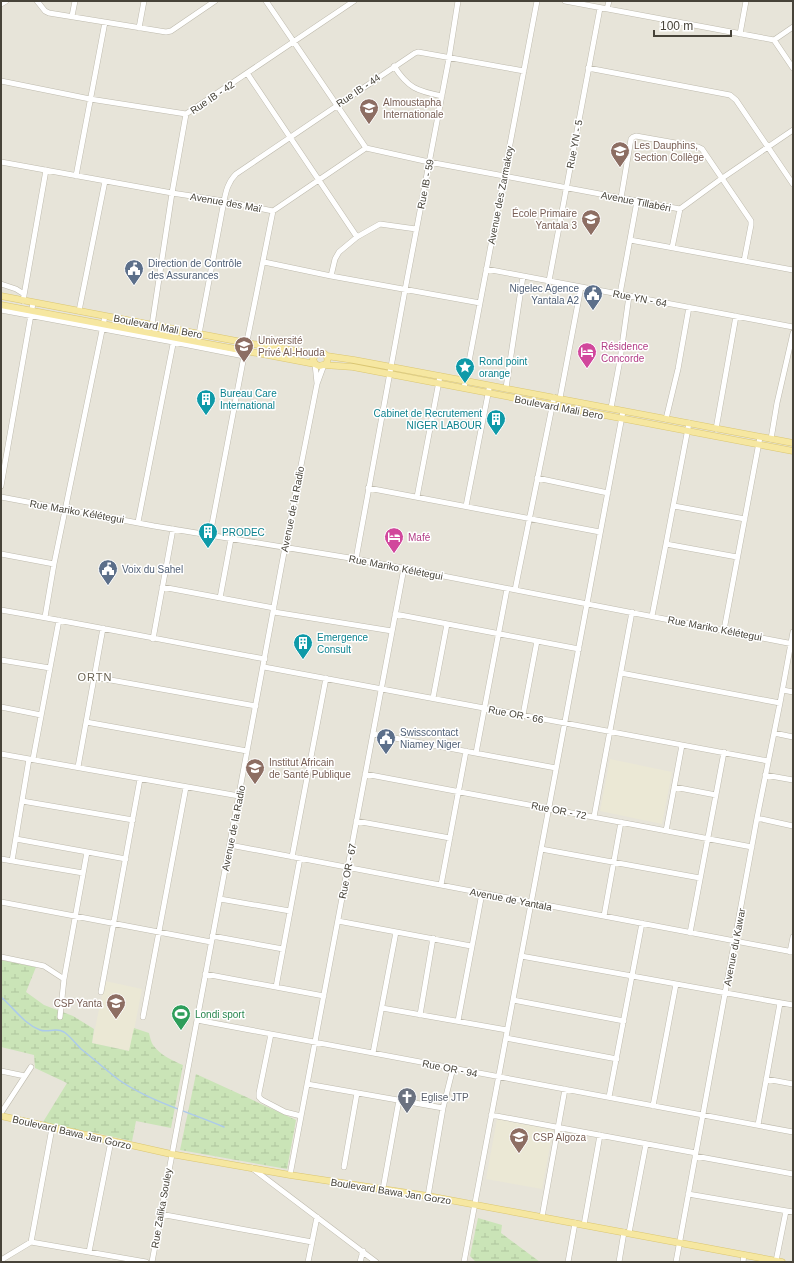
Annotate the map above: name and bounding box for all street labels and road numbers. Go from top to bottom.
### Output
street label: Rue IB - 44 [334,71,383,109]
street label: Rue IB - 42 [188,78,237,116]
street label: Rue YN - 5 [564,118,585,169]
street label: Avenue des Zarmakoy [486,145,515,245]
street label: Rue IB - 59 [415,158,436,210]
street label: Avenue Tillabéri [600,189,672,214]
street label: Avenue des Maï [189,191,263,214]
street label: Rue YN - 64 [612,288,668,309]
street label: Boulevard Mali Bero [113,313,204,341]
street label: Boulevard Mali Bero [514,394,605,422]
street label: Avenue de la Radio [279,465,306,553]
street label: Rue Mariko Kélétegui [29,498,125,525]
street label: Rue Mariko Kélétegui [348,553,444,582]
street label: Rue Mariko Kélétegui [667,614,763,643]
street label: Rue OR - 66 [487,704,545,725]
street label: Avenue de la Radio [220,784,247,872]
street label: Rue OR - 72 [530,800,588,821]
street label: Rue OR - 67 [337,842,358,900]
street label: Avenue de Yantala [469,886,553,913]
street label: Avenue du Kawar [722,907,748,987]
street label: Rue OR - 94 [421,1058,479,1079]
street label: Boulevard Bawa Jan Gorzo [11,1113,133,1152]
street label: Rue Zalika Souley [149,1167,174,1249]
street label: Boulevard Bawa Jan Gorzo [330,1177,452,1207]

